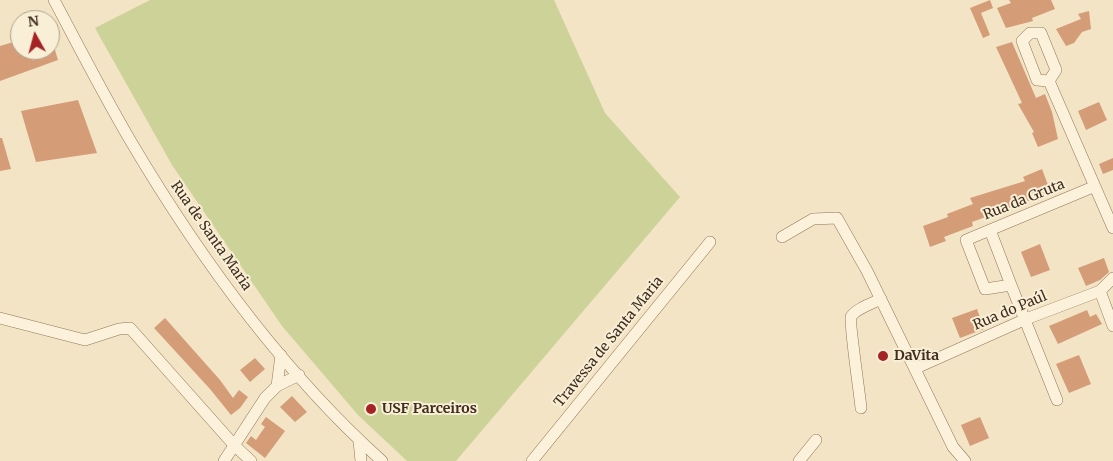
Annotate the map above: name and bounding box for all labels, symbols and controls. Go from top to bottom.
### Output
north arrow [10,10,60,60]
text: N [27,11,40,31]
street label: Rua da Gruta [981,176,1067,224]
street label: Rua de Santa Maria [167,178,255,294]
street label: Travessa de Santa Maria [551,273,667,411]
street label: Rua do Paúl [971,288,1049,334]
place label: DaVita [894,348,939,364]
marker: DaVita [876,349,890,363]
place label: USF Parceiros [382,401,477,417]
marker: USF Parceiros [364,402,378,416]

